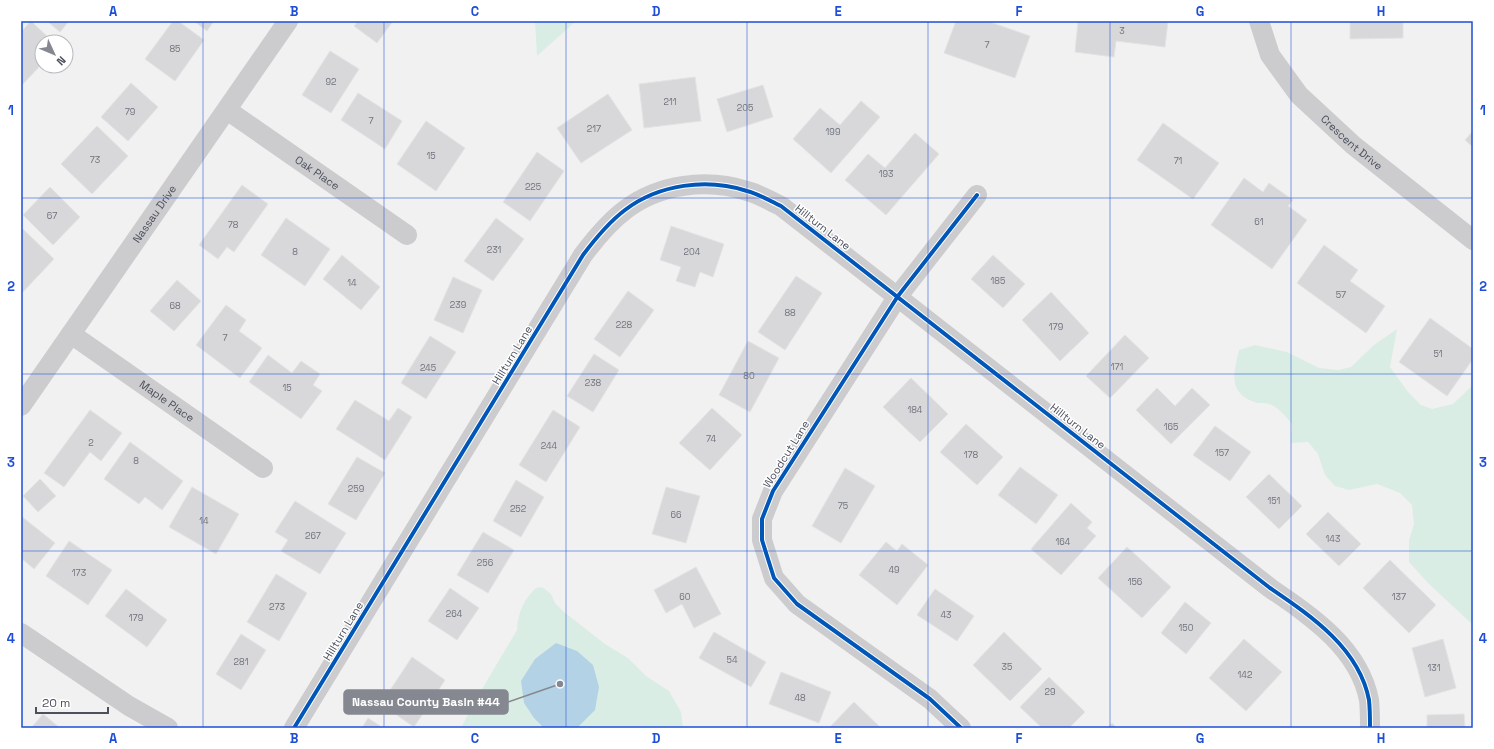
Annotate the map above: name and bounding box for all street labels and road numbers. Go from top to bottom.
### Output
street label: Crescent Drive [1318,112,1386,173]
street label: Oak Place [292,152,342,193]
street label: Nassau Drive [129,182,179,245]
street label: Hillturn Lane [793,201,853,253]
street label: Hillturn Lane [489,323,535,387]
street label: Maple Place [137,377,197,425]
street label: Hillturn Lane [1048,400,1108,452]
street label: Woodcut Lane [760,418,812,490]
street label: Hillturn Lane [320,599,366,663]

